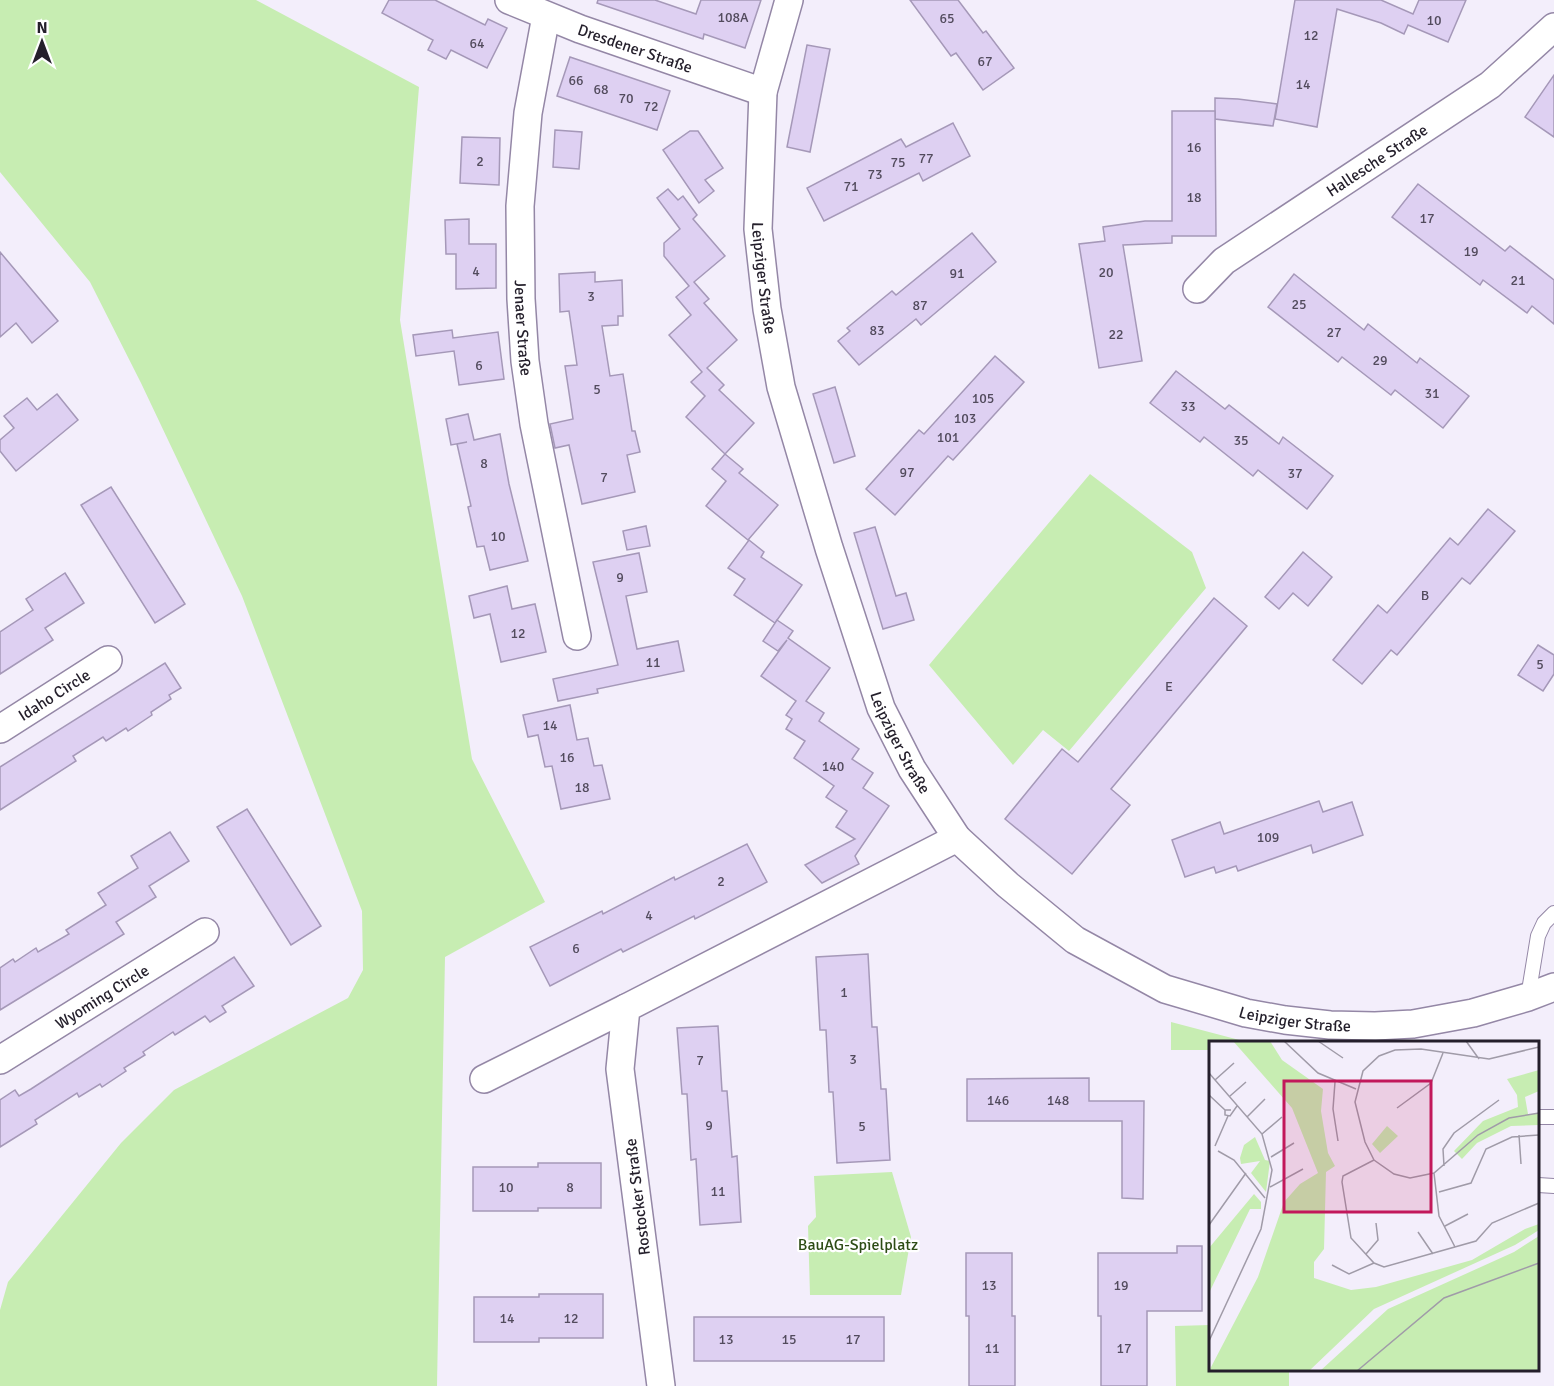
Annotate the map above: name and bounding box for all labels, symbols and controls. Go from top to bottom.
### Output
house number: 108A [717,9,749,26]
house number: 65 [939,10,955,27]
north arrow [12,12,72,72]
house number: 10 [1426,12,1442,29]
text: N [36,18,48,38]
street label: Dresdener Straße [575,20,695,78]
house number: 12 [1303,27,1319,44]
house number: 64 [469,35,485,52]
house number: 67 [977,53,993,70]
house number: 66 [568,72,584,89]
house number: 14 [1295,76,1311,93]
house number: 68 [593,81,609,98]
house number: 70 [618,90,634,107]
house number: 72 [643,98,659,115]
street label: Hallesche Straße [1323,120,1432,201]
house number: 16 [1186,139,1202,156]
house number: 77 [918,150,934,167]
house number: 2 [476,153,484,170]
house number: 75 [890,154,906,171]
house number: 73 [867,166,883,183]
house number: 71 [843,178,859,195]
house number: 18 [1186,189,1202,206]
house number: 17 [1419,210,1435,227]
street label: Leipziger Straße [747,222,780,336]
house number: 19 [1463,243,1479,260]
house number: 4 [472,263,480,280]
house number: 20 [1098,264,1114,281]
house number: 91 [949,265,965,282]
house number: 21 [1510,272,1526,289]
street label: Jenaer Straße [510,280,536,377]
house number: 3 [587,288,595,305]
house number: 25 [1291,296,1307,313]
house number: 87 [912,297,928,314]
house number: 83 [869,322,885,339]
house number: 27 [1326,324,1342,341]
house number: 22 [1108,326,1124,343]
house number: 29 [1372,352,1388,369]
house number: 6 [475,357,483,374]
house number: 5 [593,381,601,398]
house number: 31 [1424,385,1440,402]
house number: 105 [972,390,994,407]
house number: 33 [1180,398,1196,415]
house number: 103 [954,410,976,427]
house number: 101 [937,429,959,446]
house number: 35 [1233,432,1249,449]
house number: 8 [480,455,488,472]
house number: 97 [899,464,915,481]
house number: 37 [1287,465,1303,482]
house number: 7 [600,469,608,486]
house number: 10 [490,528,506,545]
house number: 9 [616,569,624,586]
house number: B [1421,587,1429,604]
house number: 12 [510,625,526,642]
house number: 11 [645,654,661,671]
house number: 5 [1536,656,1544,673]
street label: Idaho Circle [15,665,94,726]
house number: E [1165,678,1173,695]
street label: Leipziger Straße [865,689,934,798]
house number: 14 [542,717,558,734]
house number: 16 [559,749,575,766]
house number: 140 [822,758,844,775]
house number: 18 [574,779,590,796]
house number: 109 [1257,829,1279,846]
house number: 2 [717,873,725,890]
house number: 4 [645,907,653,924]
house number: 6 [572,940,580,957]
street label: Wyoming Circle [52,961,153,1034]
house number: 1 [840,984,848,1001]
street label: Leipziger Straße [1236,1002,1351,1036]
inset map [1209,1041,1539,1371]
house number: 3 [849,1051,857,1068]
house number: 7 [696,1052,704,1069]
house number: 146 [987,1092,1009,1109]
house number: 148 [1047,1092,1069,1109]
house number: 9 [705,1117,713,1134]
house number: 5 [858,1118,866,1135]
street label: Rostocker Straße [621,1137,655,1256]
house number: 10 [498,1179,514,1196]
house number: 8 [566,1179,574,1196]
house number: 11 [710,1183,726,1200]
park label: BauAG-Spielplatz [798,1235,918,1255]
house number: 13 [981,1277,997,1294]
house number: 19 [1113,1277,1129,1294]
house number: 14 [499,1310,515,1327]
house number: 12 [563,1310,579,1327]
house number: 13 [718,1331,734,1348]
house number: 15 [781,1331,797,1348]
house number: 17 [845,1331,861,1348]
house number: 11 [984,1340,1000,1357]
house number: 17 [1116,1340,1132,1357]

